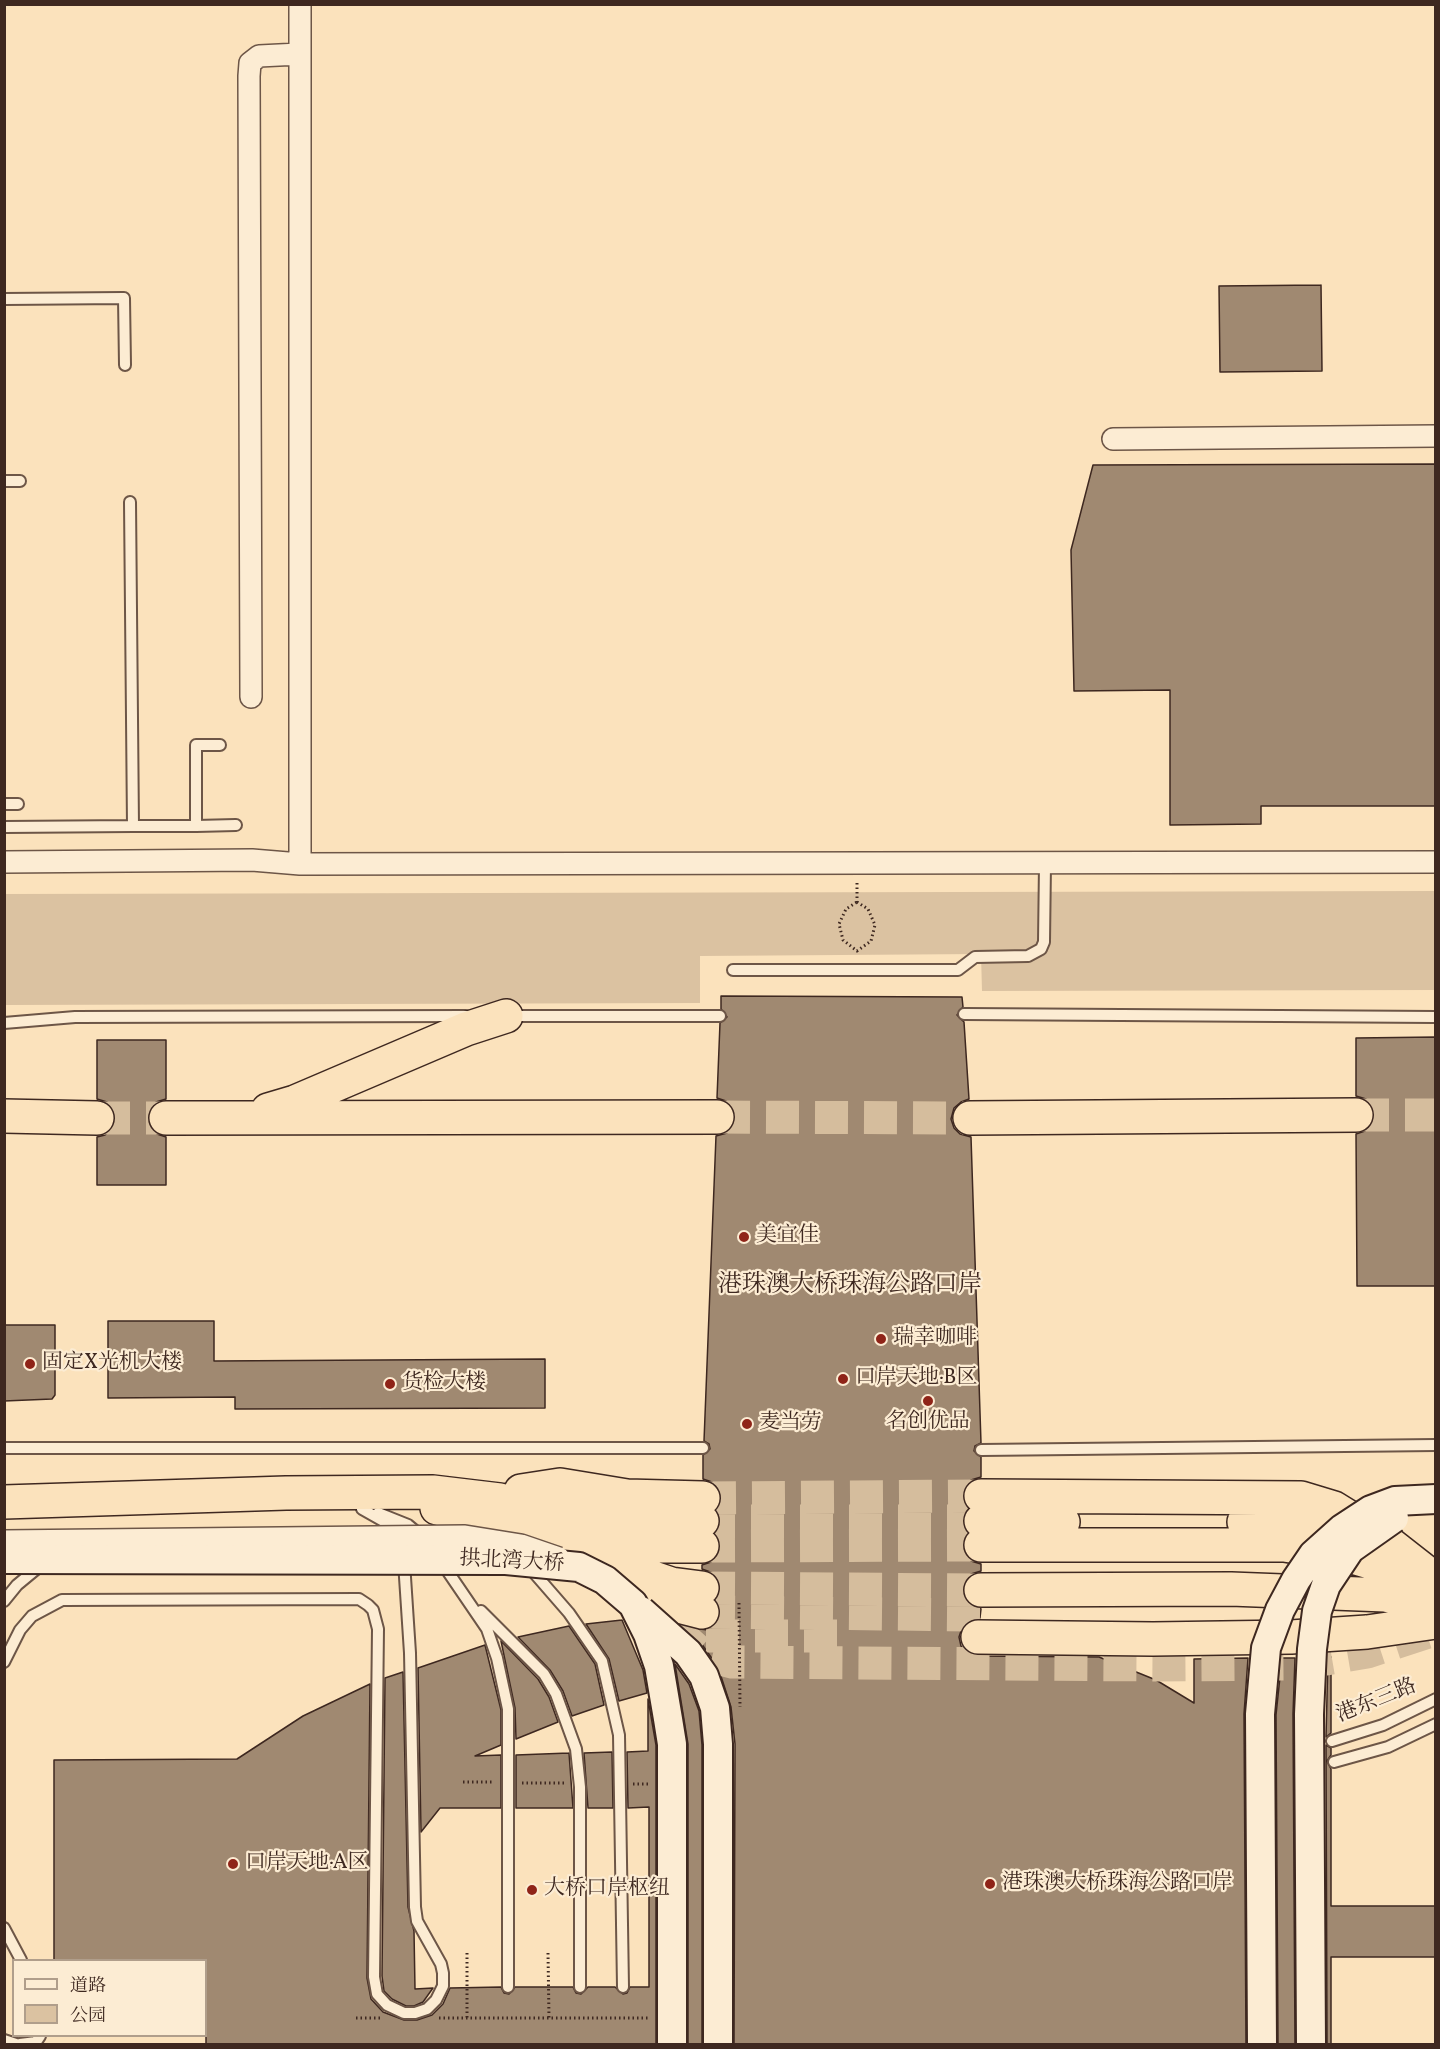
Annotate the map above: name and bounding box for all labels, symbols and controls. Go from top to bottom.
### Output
place label: 美宜佳 [756,1224,819,1250]
marker: 美宜佳 [737,1230,751,1244]
district label: 港珠澳大桥珠海公路口岸 [718,1273,982,1301]
place label: 瑞幸咖啡 [893,1326,977,1352]
marker: 瑞幸咖啡 [874,1332,888,1346]
place label: 固定X光机大楼 [42,1351,182,1377]
marker: 固定X光机大楼 [23,1357,37,1371]
place label: 口岸天地·B区 [855,1366,977,1392]
place label: 货检大楼 [402,1371,486,1397]
marker: 口岸天地·B区 [836,1372,850,1386]
marker: 货检大楼 [383,1377,397,1391]
marker: 名创优品 [921,1394,935,1408]
place label: 名创优品 [886,1410,970,1436]
place label: 麦当劳 [759,1411,822,1437]
marker: 麦当劳 [740,1417,754,1431]
street label: 拱北湾大桥 [459,1548,565,1578]
street label: 港东三路 [1333,1675,1421,1729]
place label: 口岸天地·A区 [245,1851,368,1877]
marker: 口岸天地·A区 [226,1857,240,1871]
place label: 港珠澳大桥珠海公路口岸 [1002,1871,1233,1897]
place label: 大桥口岸枢纽 [544,1877,670,1903]
marker: 港珠澳大桥珠海公路口岸 [983,1877,997,1891]
marker: 大桥口岸枢纽 [525,1883,539,1897]
legend [12,1959,207,2037]
text: 道路 [70,1974,106,1999]
text: 公园 [70,2004,106,2029]

